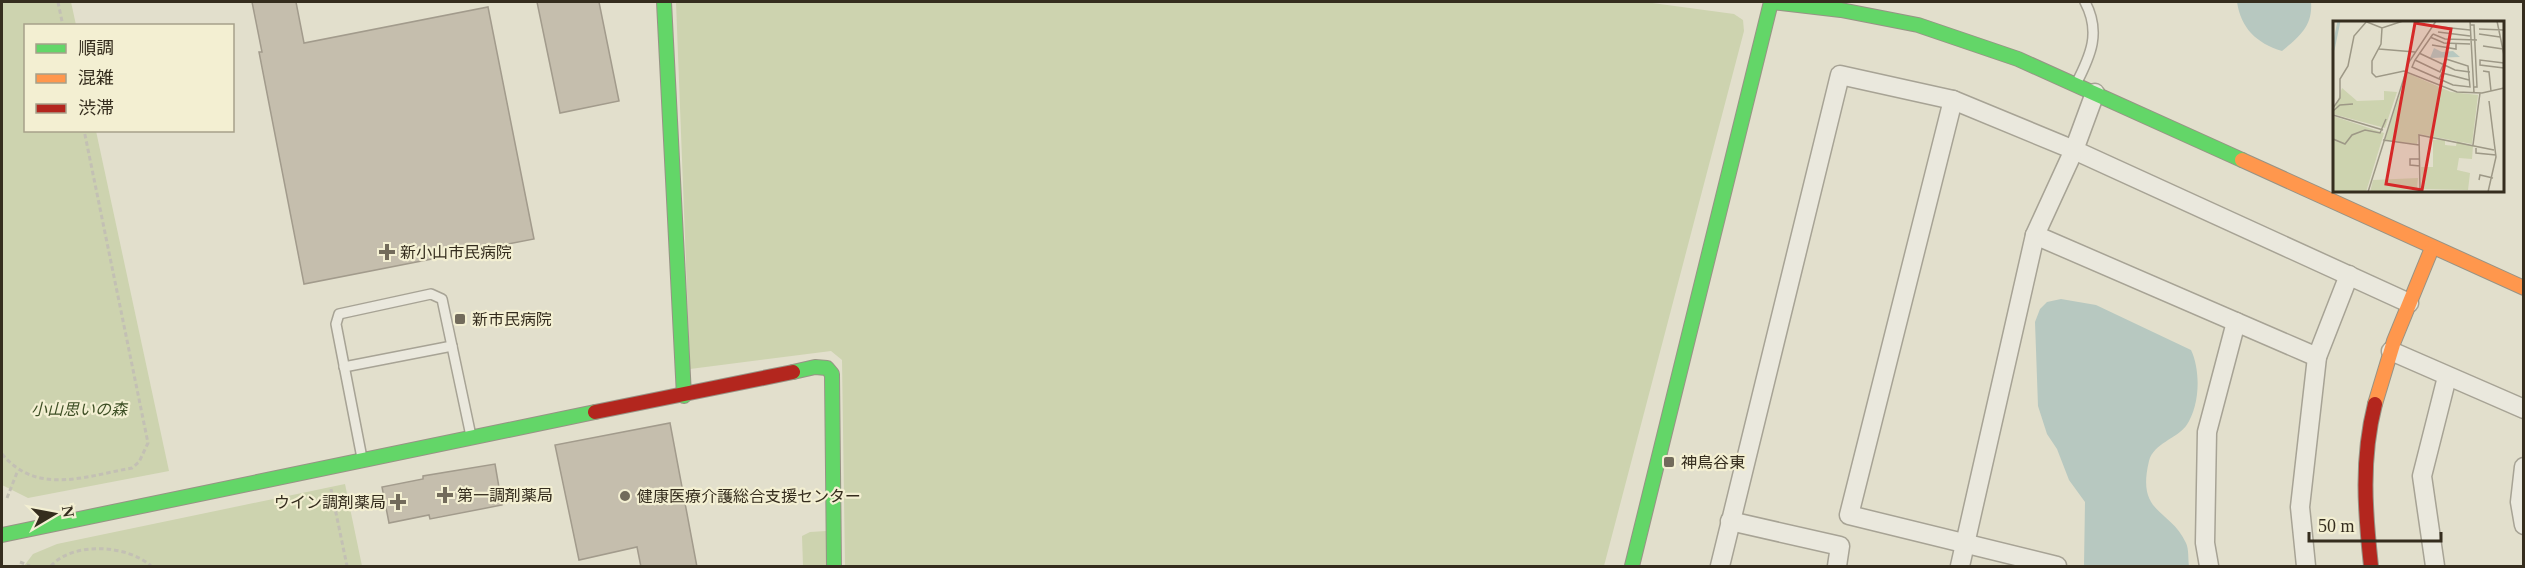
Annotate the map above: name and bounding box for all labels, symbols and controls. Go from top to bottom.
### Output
inset map [2333,21,2504,192]
legend [24,24,234,132]
text: 順調 [78,38,114,58]
text: 混雑 [78,68,114,88]
text: 渋滞 [78,98,114,118]
marker: 新小山市民病院 [378,243,396,261]
place label: 新小山市民病院 [400,244,512,261]
place label: 新市民病院 [472,311,552,328]
marker: 新市民病院 [453,312,467,326]
park label: 小山思いの森 [31,401,129,418]
place label: 神鳥谷東 [1681,454,1745,471]
marker: 神鳥谷東 [1662,455,1676,469]
north arrow [24,484,84,544]
place label: 第一調剤薬局 [457,487,553,504]
marker: 第一調剤薬局 [438,488,452,502]
place label: 健康医療介護総合支援センター [637,488,861,505]
marker: 健康医療介護総合支援センター [618,489,632,503]
place label: ウイン調剤薬局 [274,494,386,511]
marker: ウイン調剤薬局 [391,495,405,509]
text: N [59,504,78,519]
scale bar [2309,505,2441,543]
text: 50 m [2318,516,2355,536]

